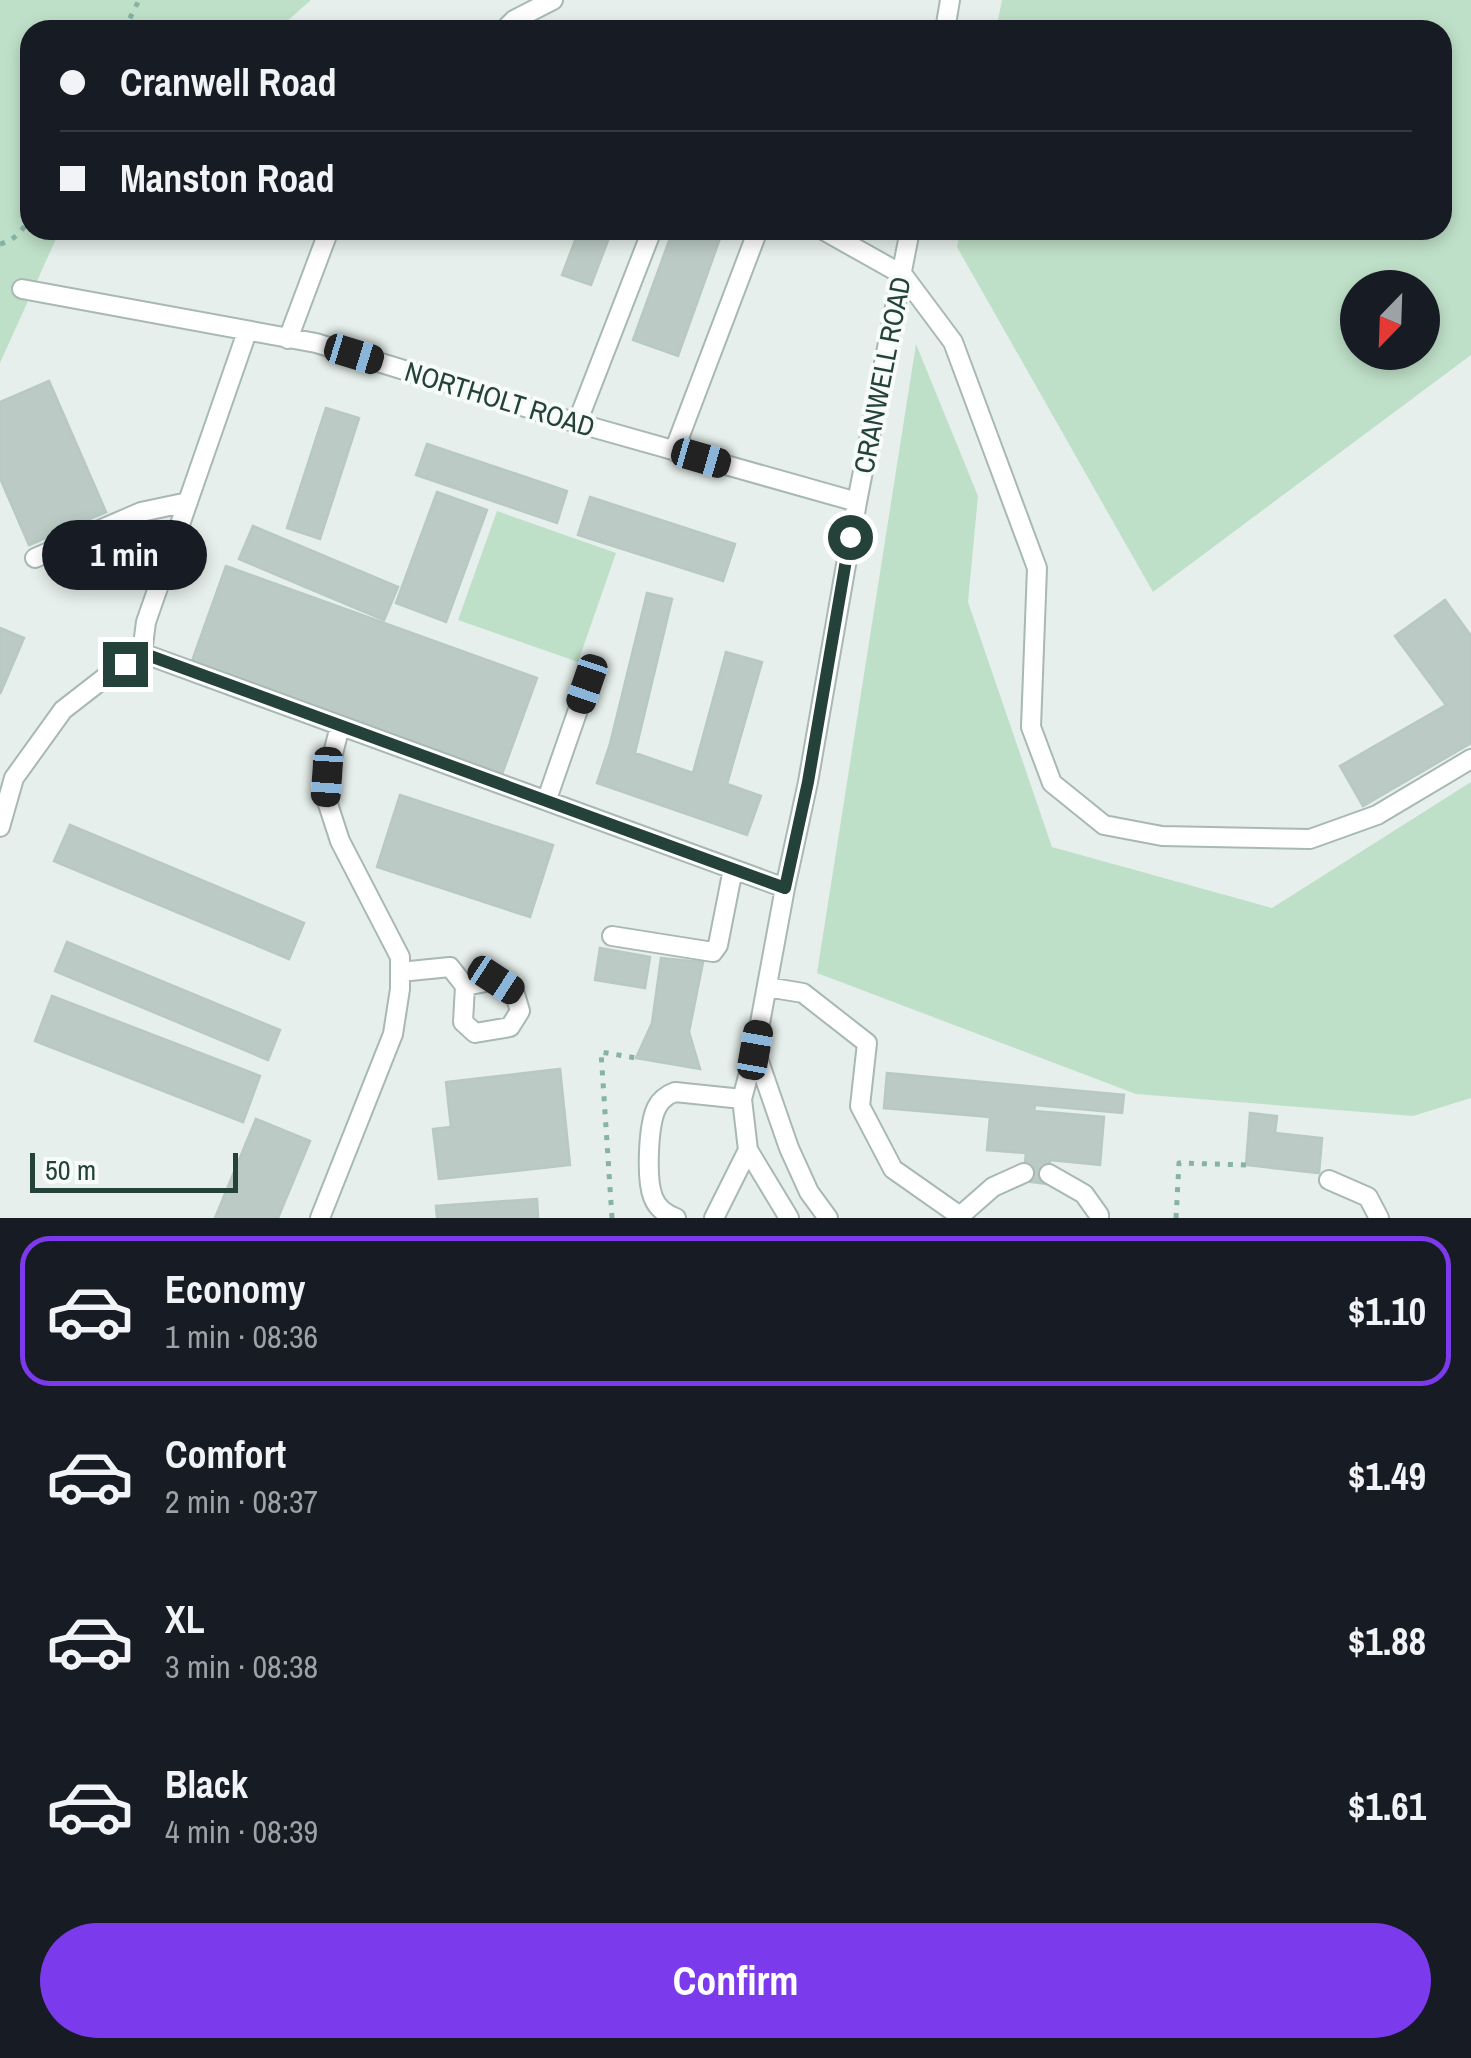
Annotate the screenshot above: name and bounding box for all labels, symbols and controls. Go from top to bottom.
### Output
text: Cranwell Road [120,57,336,108]
text: Manston Road [120,153,335,204]
north arrow [1340,270,1440,370]
map controls [1340,270,1440,370]
street label: CRANWELL ROAD [844,273,920,477]
car [321,331,387,377]
street label: NORTHOLT ROAD [400,352,600,446]
car [668,435,734,481]
route start [828,515,873,560]
callout: 1 min [42,519,208,589]
text: 1 min [90,533,159,576]
route end [103,642,148,687]
car [563,651,611,717]
car [310,746,344,808]
car [463,951,529,1009]
car [735,1018,775,1082]
scale bar [30,1148,238,1192]
text: 50 m [45,1151,96,1189]
text: Economy [165,1264,305,1315]
icon: car [45,1266,135,1356]
text: $1.10 [1348,1286,1426,1337]
text: 1 min · 08:36 [165,1315,318,1358]
text: Comfort [165,1429,286,1480]
icon: car [45,1431,135,1521]
text: $1.49 [1348,1451,1426,1502]
text: 2 min · 08:37 [165,1480,318,1523]
text: XL [165,1594,205,1645]
icon: car [45,1596,135,1686]
text: $1.88 [1348,1616,1426,1667]
text: 3 min · 08:38 [165,1645,318,1688]
text: Black [165,1759,248,1810]
icon: car [45,1761,135,1851]
text: $1.61 [1348,1781,1426,1832]
text: 4 min · 08:39 [165,1810,318,1853]
button: Confirm [40,1923,1431,2038]

